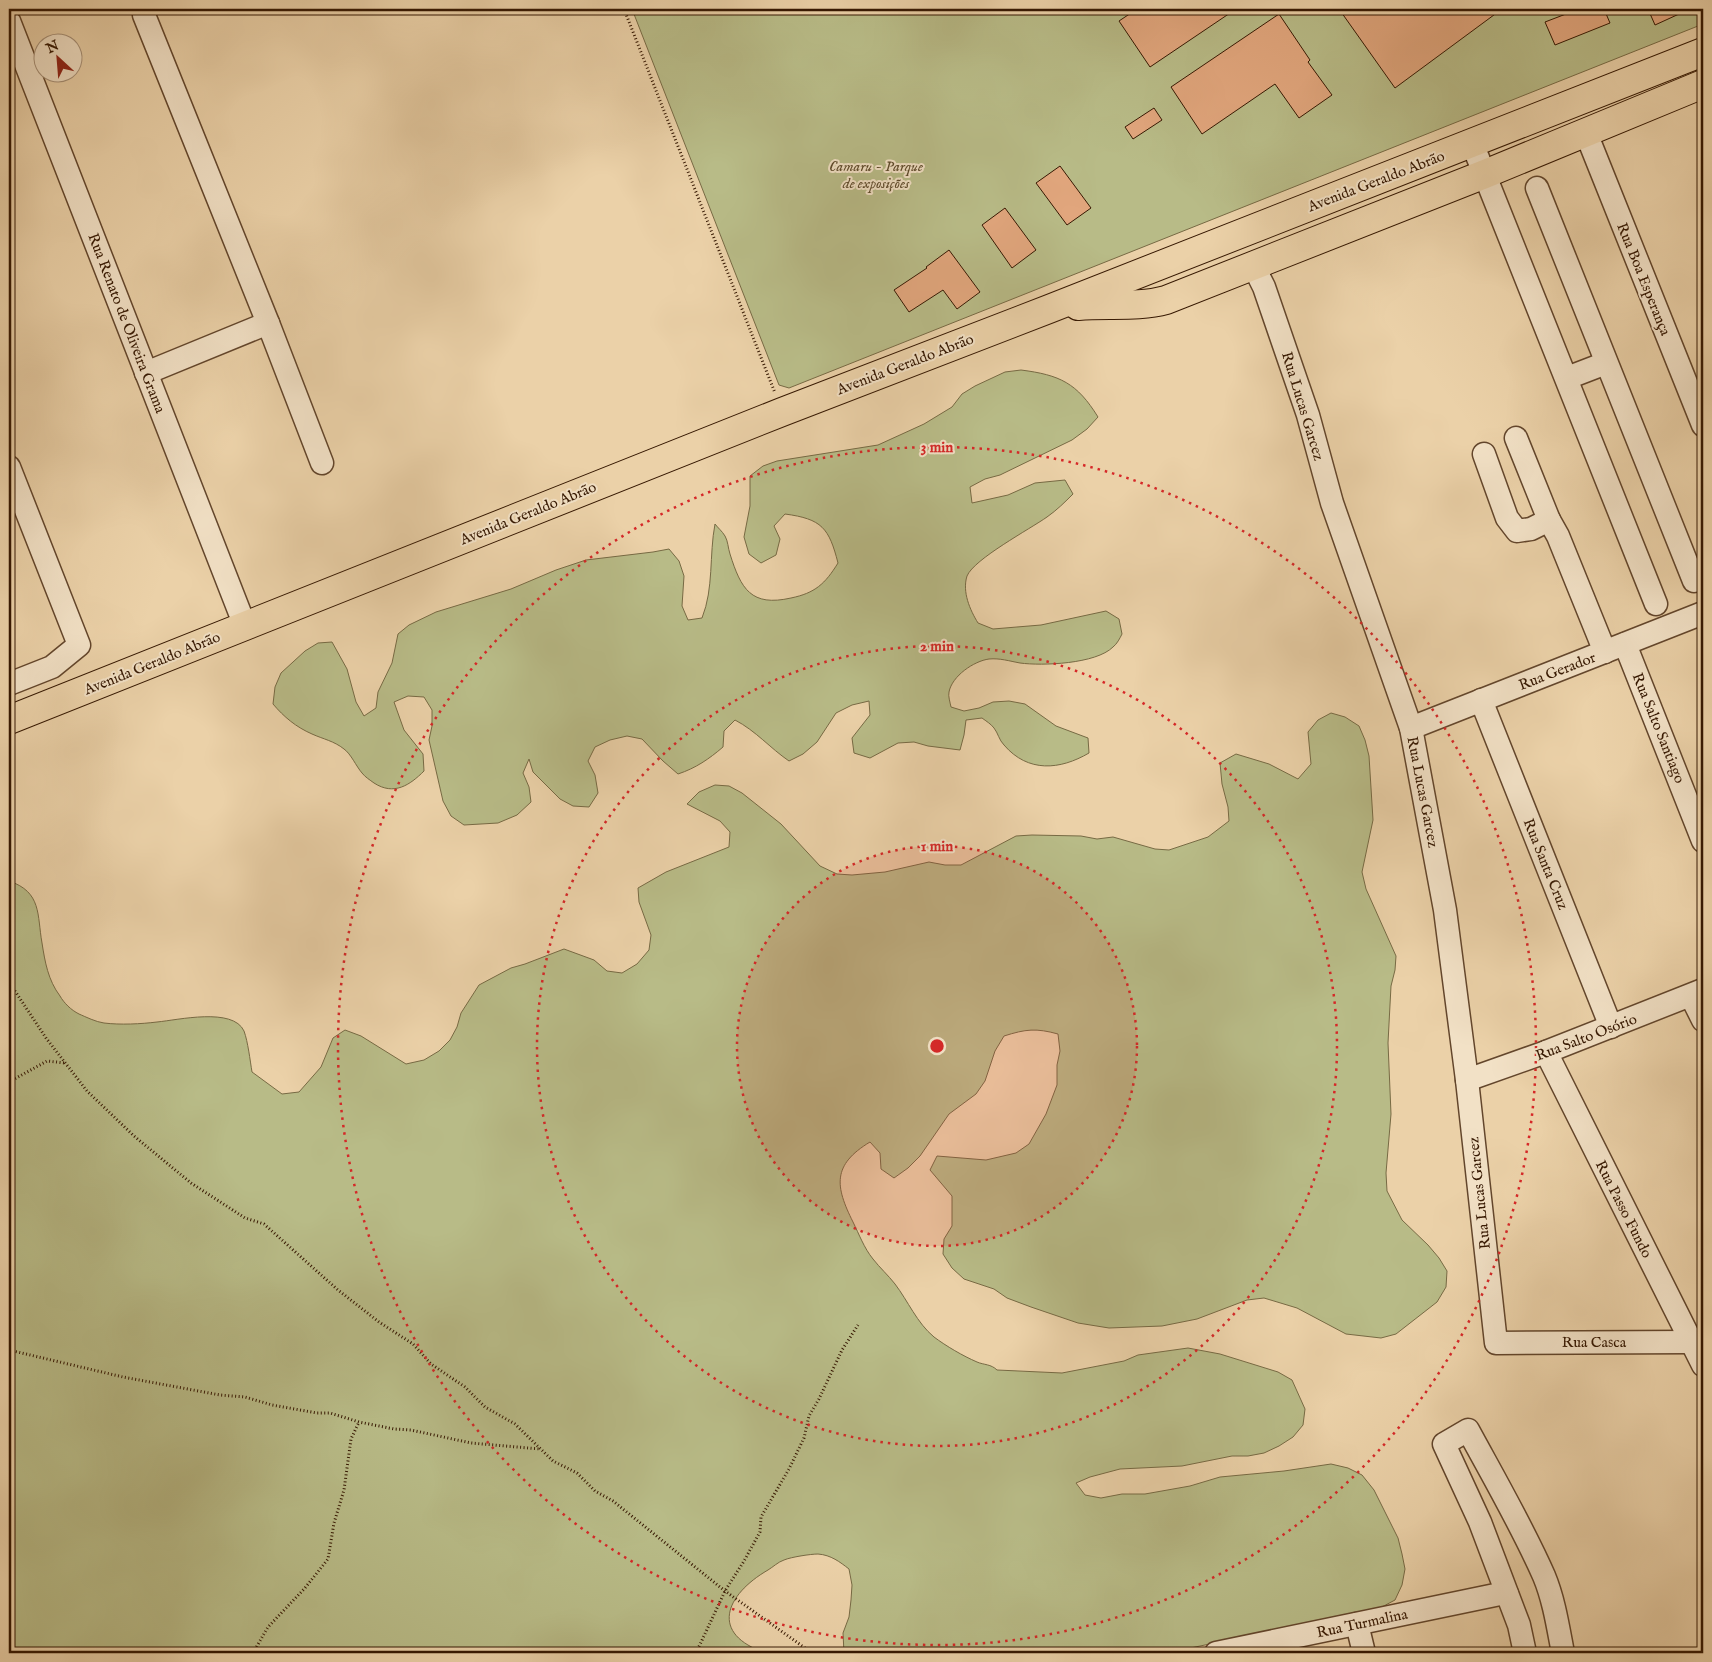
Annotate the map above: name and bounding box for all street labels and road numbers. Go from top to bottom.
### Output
street label: Avenida Geraldo Abrão [1304,147,1447,217]
street label: Rua Boa Esperança [1612,220,1675,339]
street label: Rua Renato de Oliveira Grama [83,230,170,416]
street label: Avenida Geraldo Abrão [833,330,976,400]
street label: Rua Lucas Garcez [1277,349,1328,463]
street label: Avenida Geraldo Abrão [456,477,599,550]
street label: Avenida Geraldo Abrão [80,627,223,700]
street label: Rua Gerador [1516,648,1599,695]
street label: Rua Salto Santiago [1628,670,1689,786]
street label: Rua Lucas Garcez [1402,735,1443,849]
street label: Rua Santa Cruz [1519,816,1572,913]
street label: Rua Salto Osório [1533,1009,1639,1065]
street label: Rua Lucas Garcez [1464,1136,1495,1250]
street label: Rua Passo Fundo [1591,1157,1656,1261]
street label: Rua Casca [1562,1333,1627,1352]
street label: Rua Turmalina [1315,1604,1410,1642]

